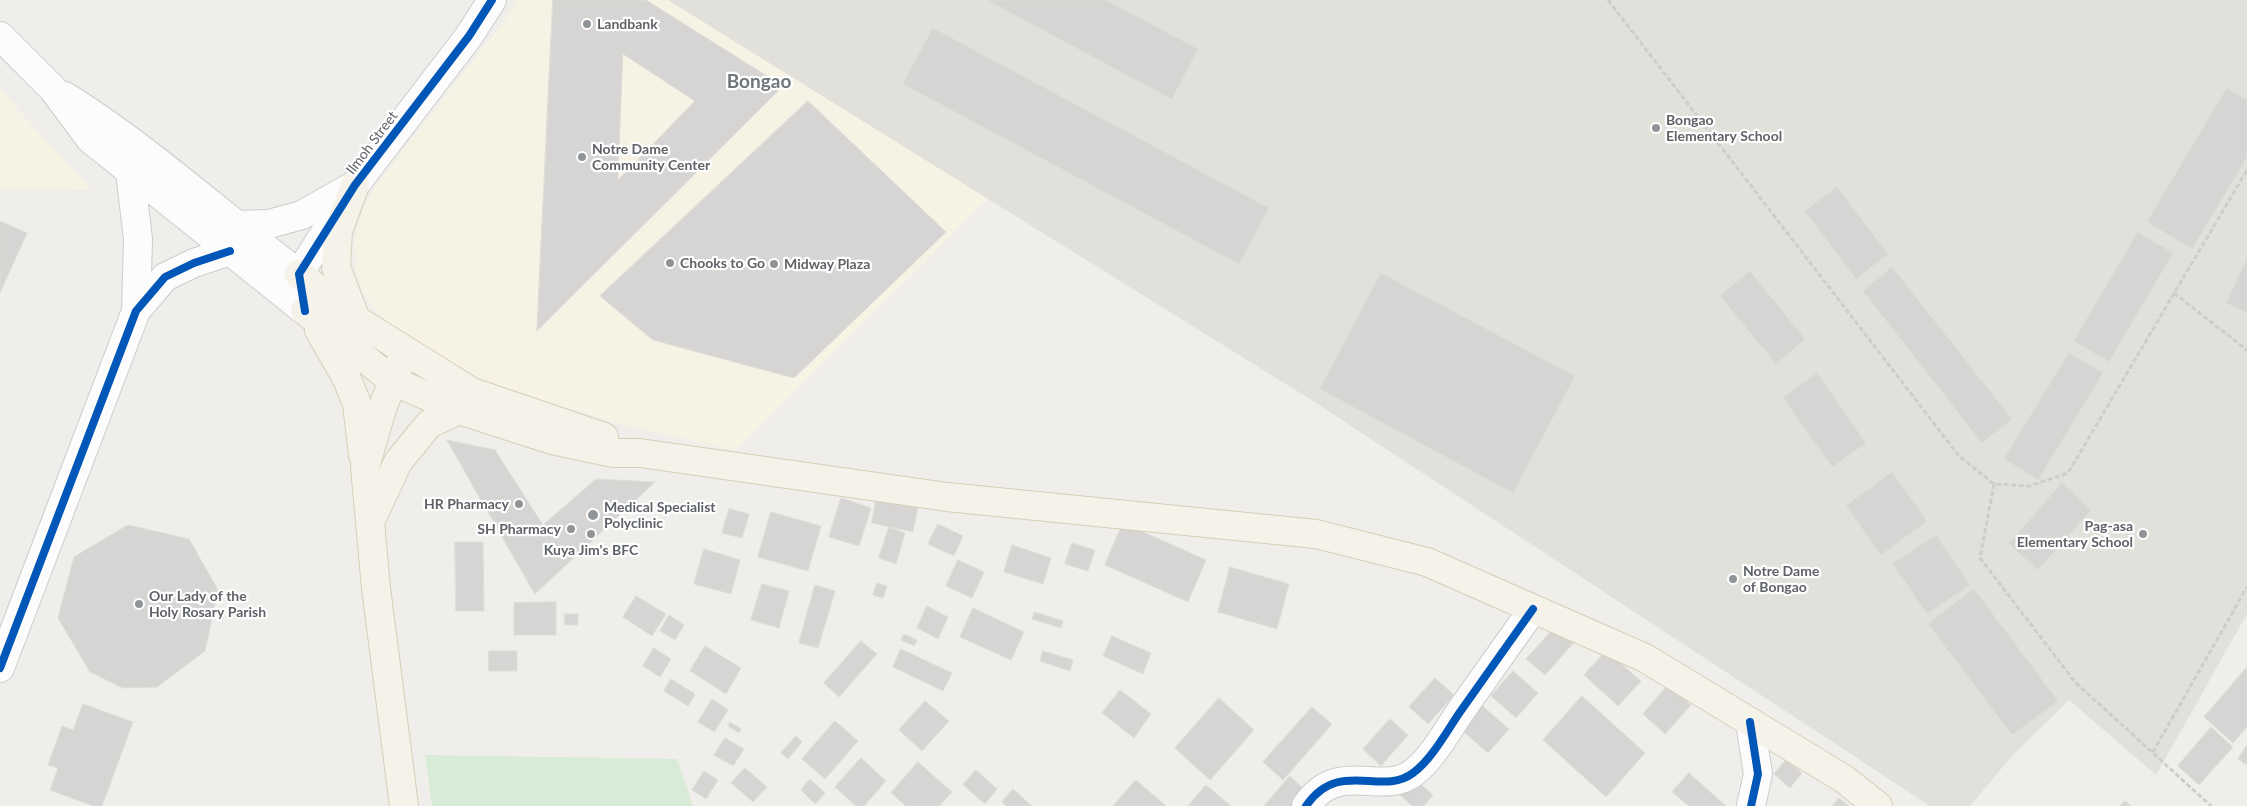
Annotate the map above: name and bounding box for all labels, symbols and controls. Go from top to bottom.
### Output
place label: Landbank [597,16,658,32]
marker: Landbank [581,18,593,30]
district label: Bongao [727,71,791,93]
street label: Ilmoh Street [343,108,401,178]
place label: Bongao Elementary School [1666,112,1782,144]
marker: Bongao Elementary School [1650,122,1662,134]
place label: Notre Dame Community Center [592,141,710,174]
marker: Notre Dame Community Center [576,151,588,163]
place label: Chooks to Go [680,255,765,271]
place label: Midway Plaza [784,256,870,272]
marker: Chooks to Go [664,257,676,269]
marker: Midway Plaza [768,258,780,270]
place label: HR Pharmacy [424,496,509,512]
marker: HR Pharmacy [513,498,525,510]
place label: Medical Specialist Polyclinic [604,499,716,532]
marker: Medical Specialist Polyclinic [586,508,600,522]
place label: Pag-asa Elementary School [2017,518,2133,550]
place label: SH Pharmacy [477,521,561,537]
marker: SH Pharmacy [565,523,577,535]
marker: Kuya Jim's BFC [585,528,597,540]
marker: Pag-asa Elementary School [2137,528,2149,540]
place label: Kuya Jim's BFC [544,542,638,558]
place label: Notre Dame of Bongao [1743,563,1819,596]
marker: Notre Dame of Bongao [1727,573,1739,585]
place label: Our Lady of the Holy Rosary Parish [149,588,266,620]
marker: Our Lady of the Holy Rosary Parish [133,598,145,610]

